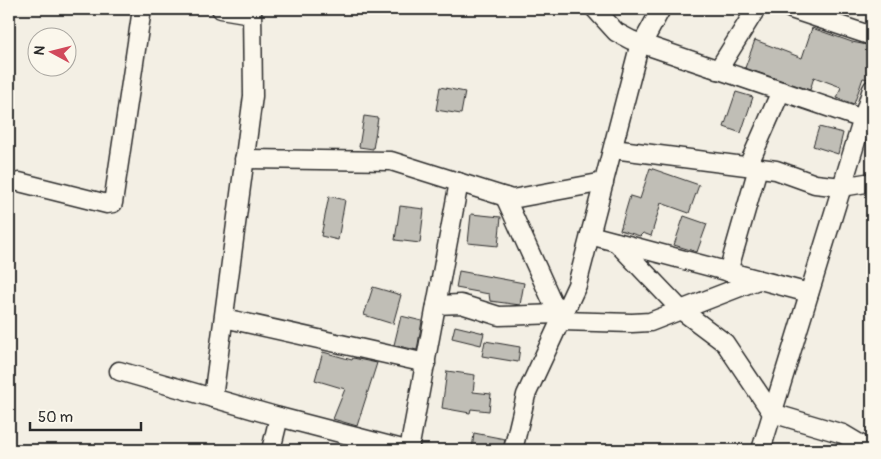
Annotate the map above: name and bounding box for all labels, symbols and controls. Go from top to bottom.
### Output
north arrow [28,28,78,78]
text: N [31,45,49,56]
scale bar [30,399,141,431]
text: 50 m [38,408,73,427]

